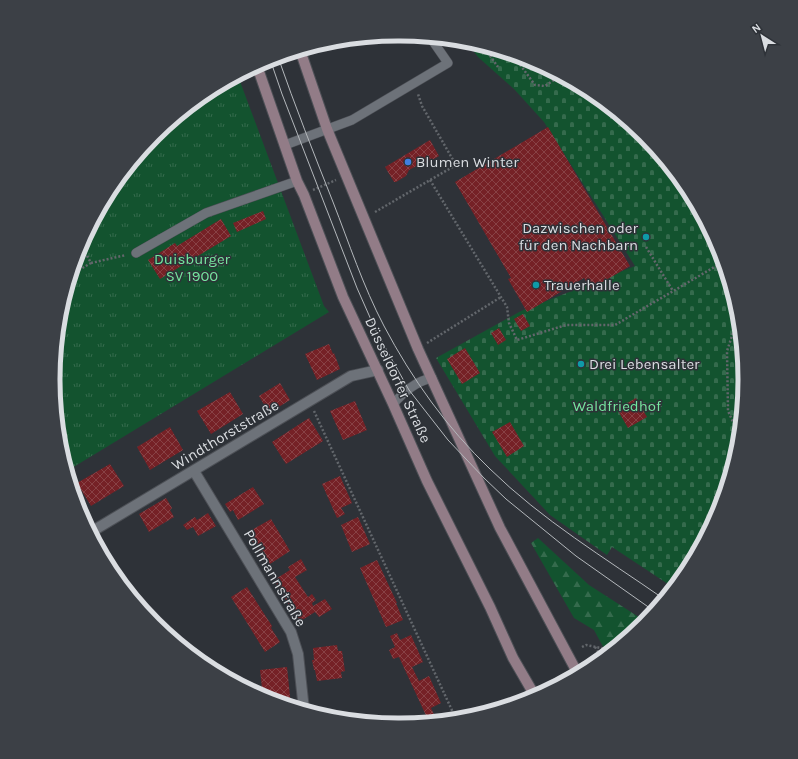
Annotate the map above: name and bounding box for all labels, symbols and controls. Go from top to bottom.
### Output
north arrow [742,16,782,56]
text: N [749,21,763,36]
place label: Blumen Winter [416,153,519,171]
marker: Blumen Winter [403,157,413,167]
place label: Dazwischen oder für den Nachbarn [519,219,639,254]
marker: Dazwischen oder für den Nachbarn [641,232,651,242]
park label: Duisburger SV 1900 [154,250,231,285]
place label: Trauerhalle [544,276,620,294]
marker: Trauerhalle [531,280,541,290]
street label: Düsseldorfer Straße [361,314,435,446]
place label: Drei Lebensalter [589,355,700,373]
marker: Drei Lebensalter [576,359,586,369]
street label: Windthorststraße [168,396,282,474]
park label: Waldfriedhof [573,397,662,415]
street label: Pollmannstraße [240,526,310,630]

